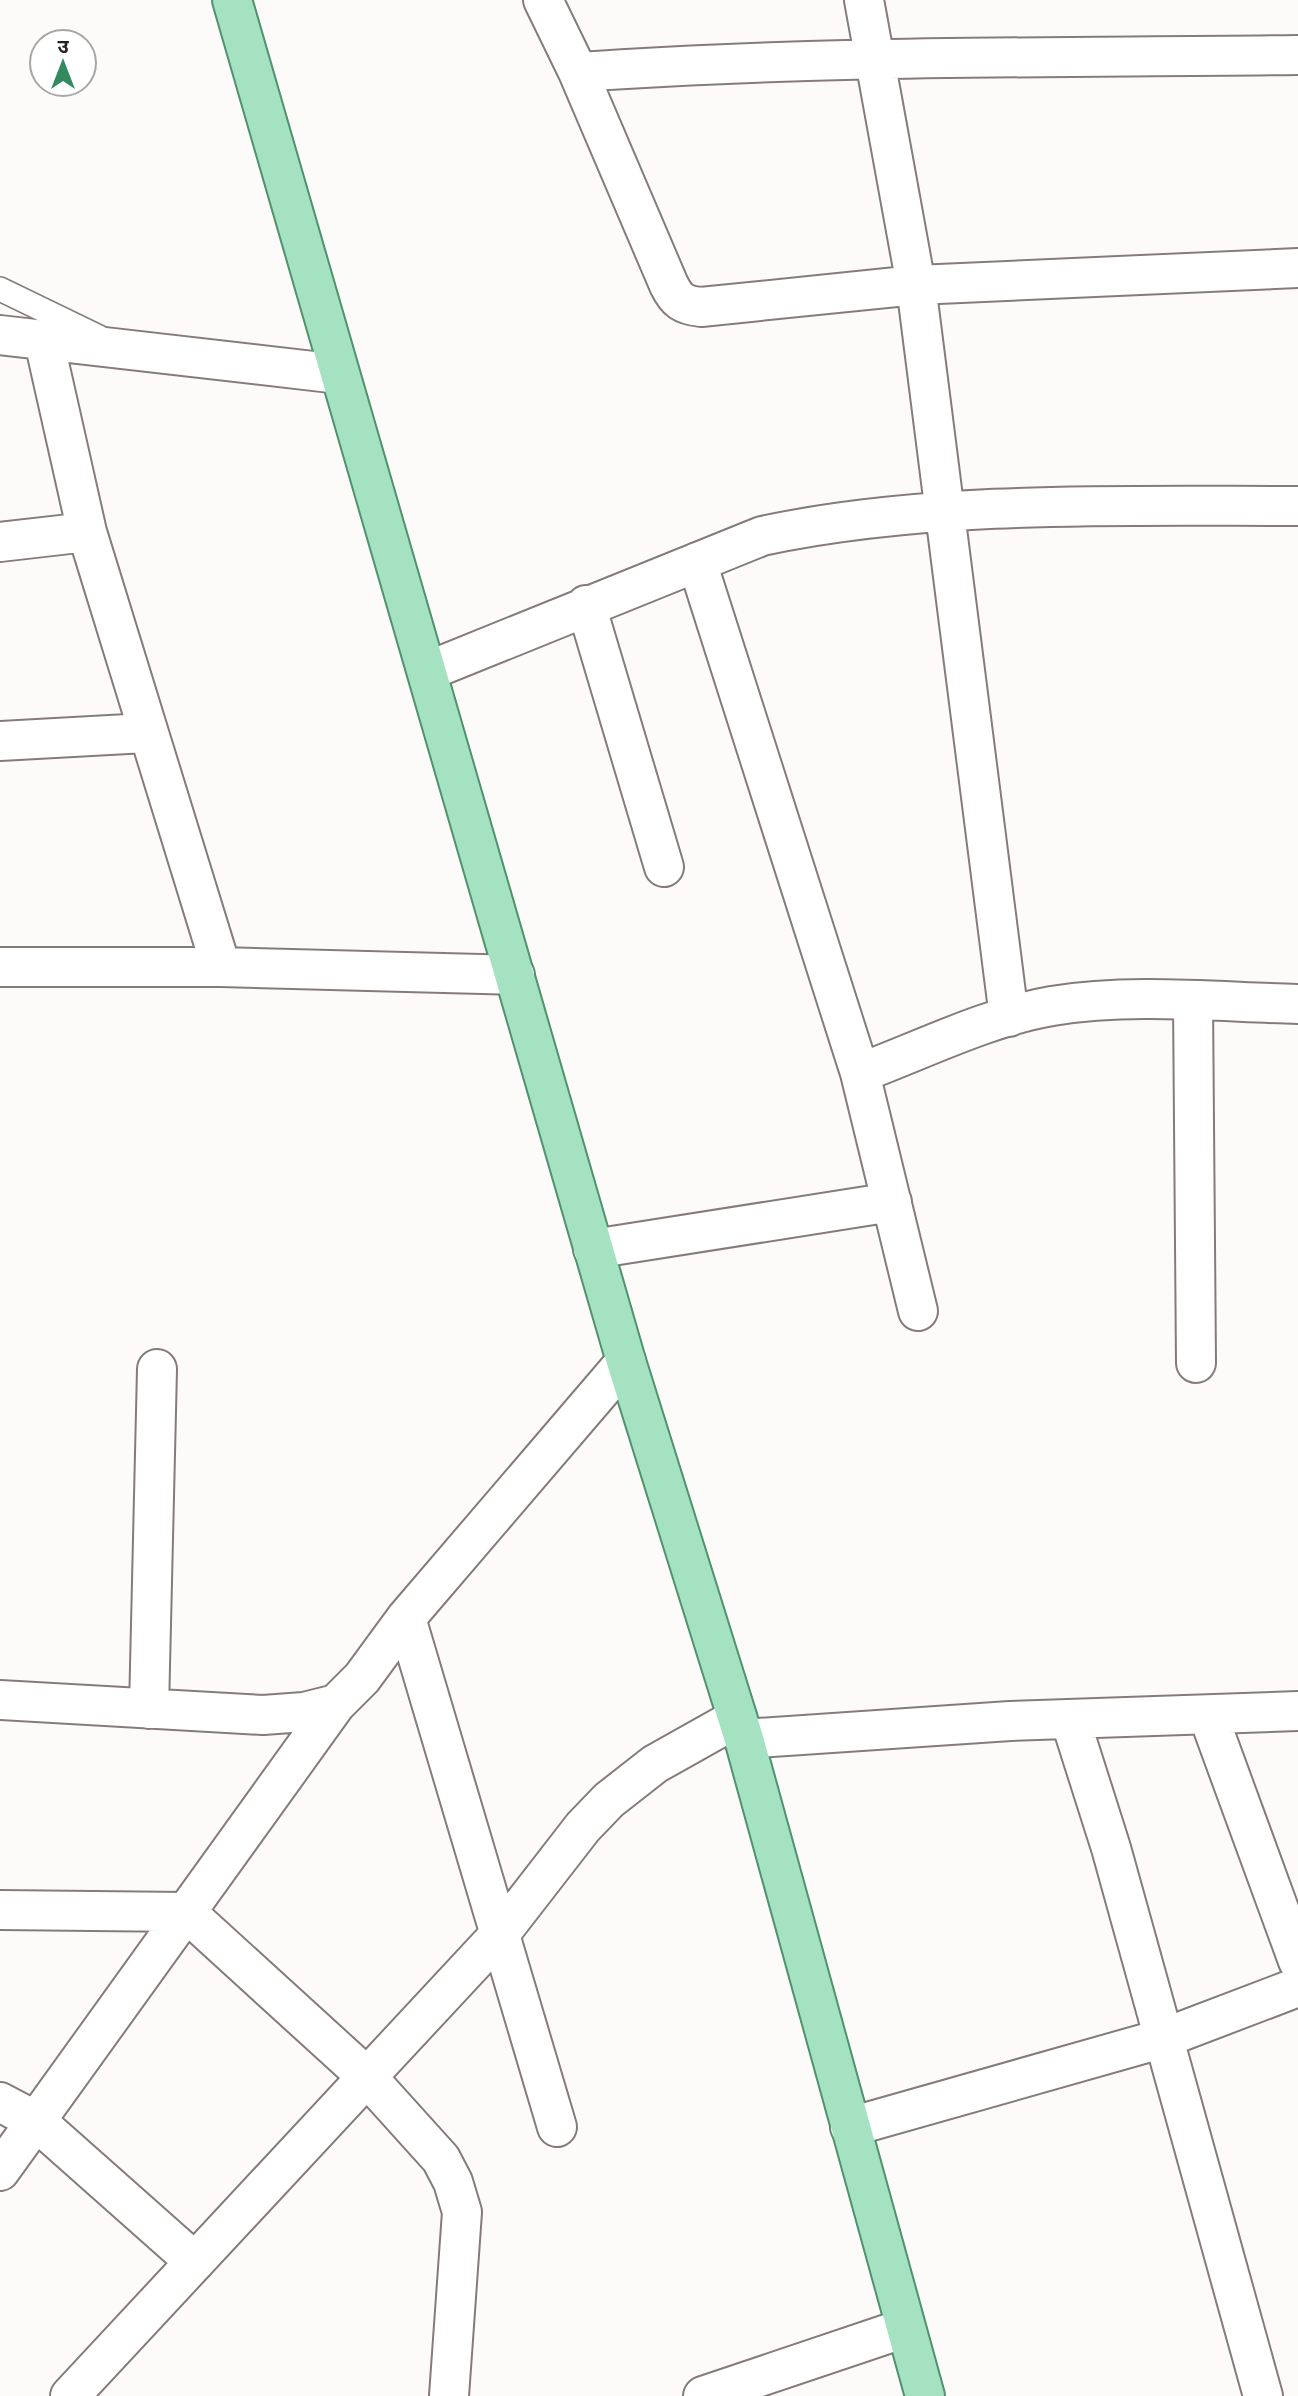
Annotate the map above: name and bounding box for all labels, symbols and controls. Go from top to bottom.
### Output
north arrow [28,28,98,98]
text: उ [57,33,69,59]

